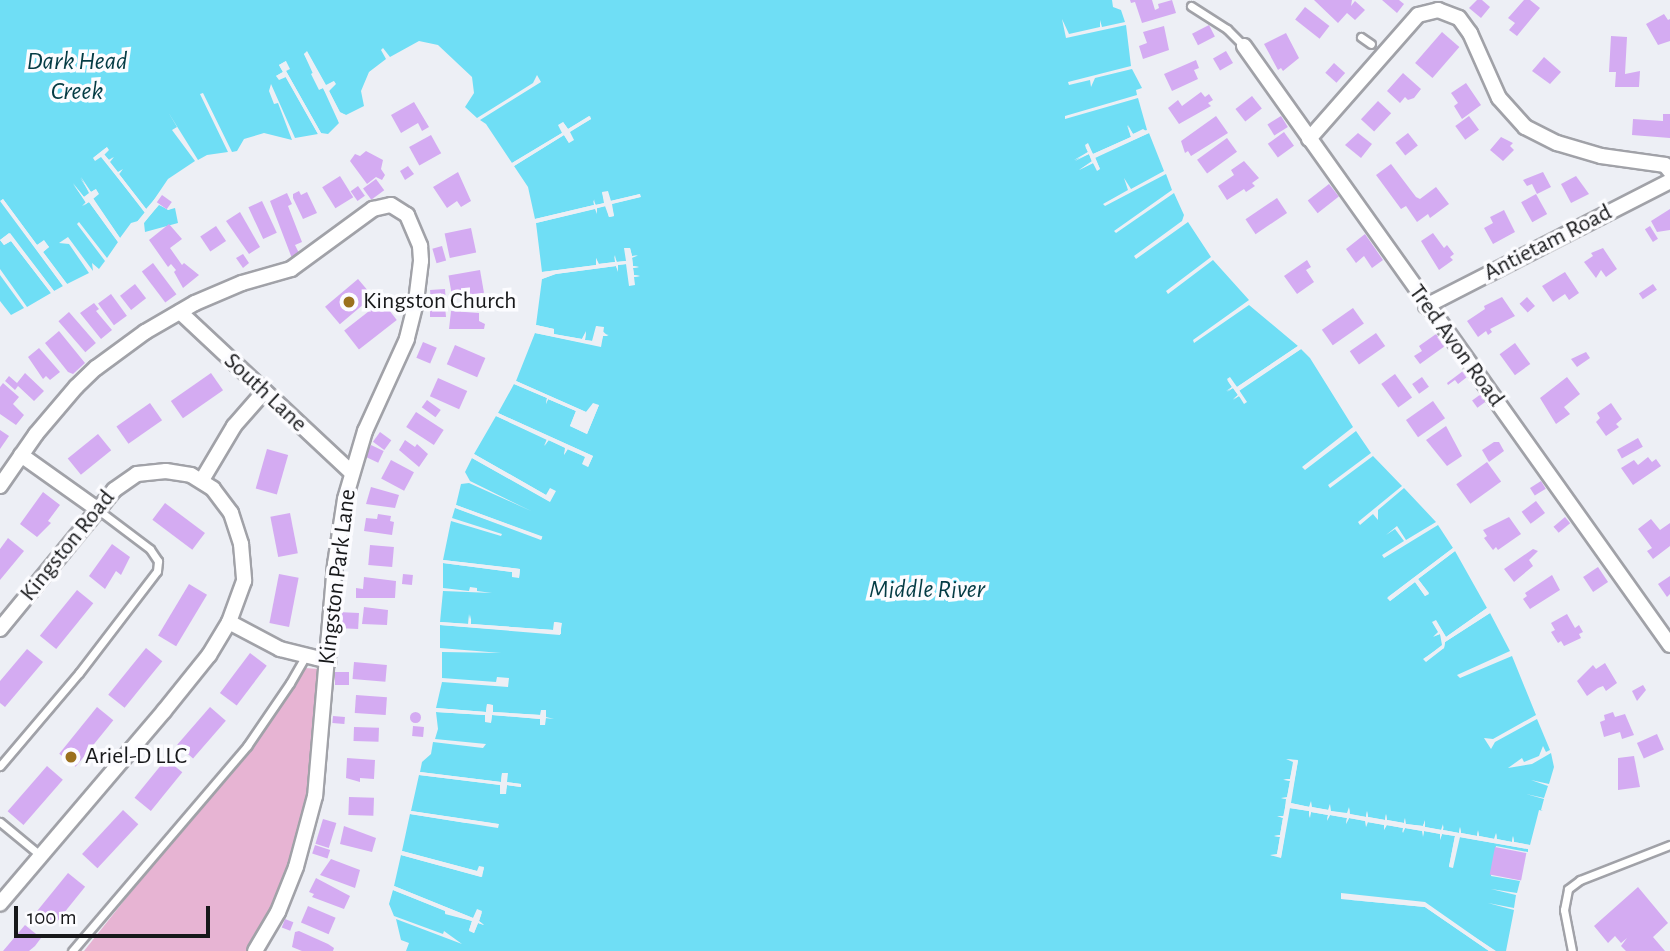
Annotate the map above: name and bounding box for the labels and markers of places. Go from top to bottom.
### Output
place label: Kingston Church [363,288,517,316]
marker: Kingston Church [341,294,357,310]
place label: Ariel-D LLC [85,743,187,771]
marker: Ariel-D LLC [63,749,79,765]

